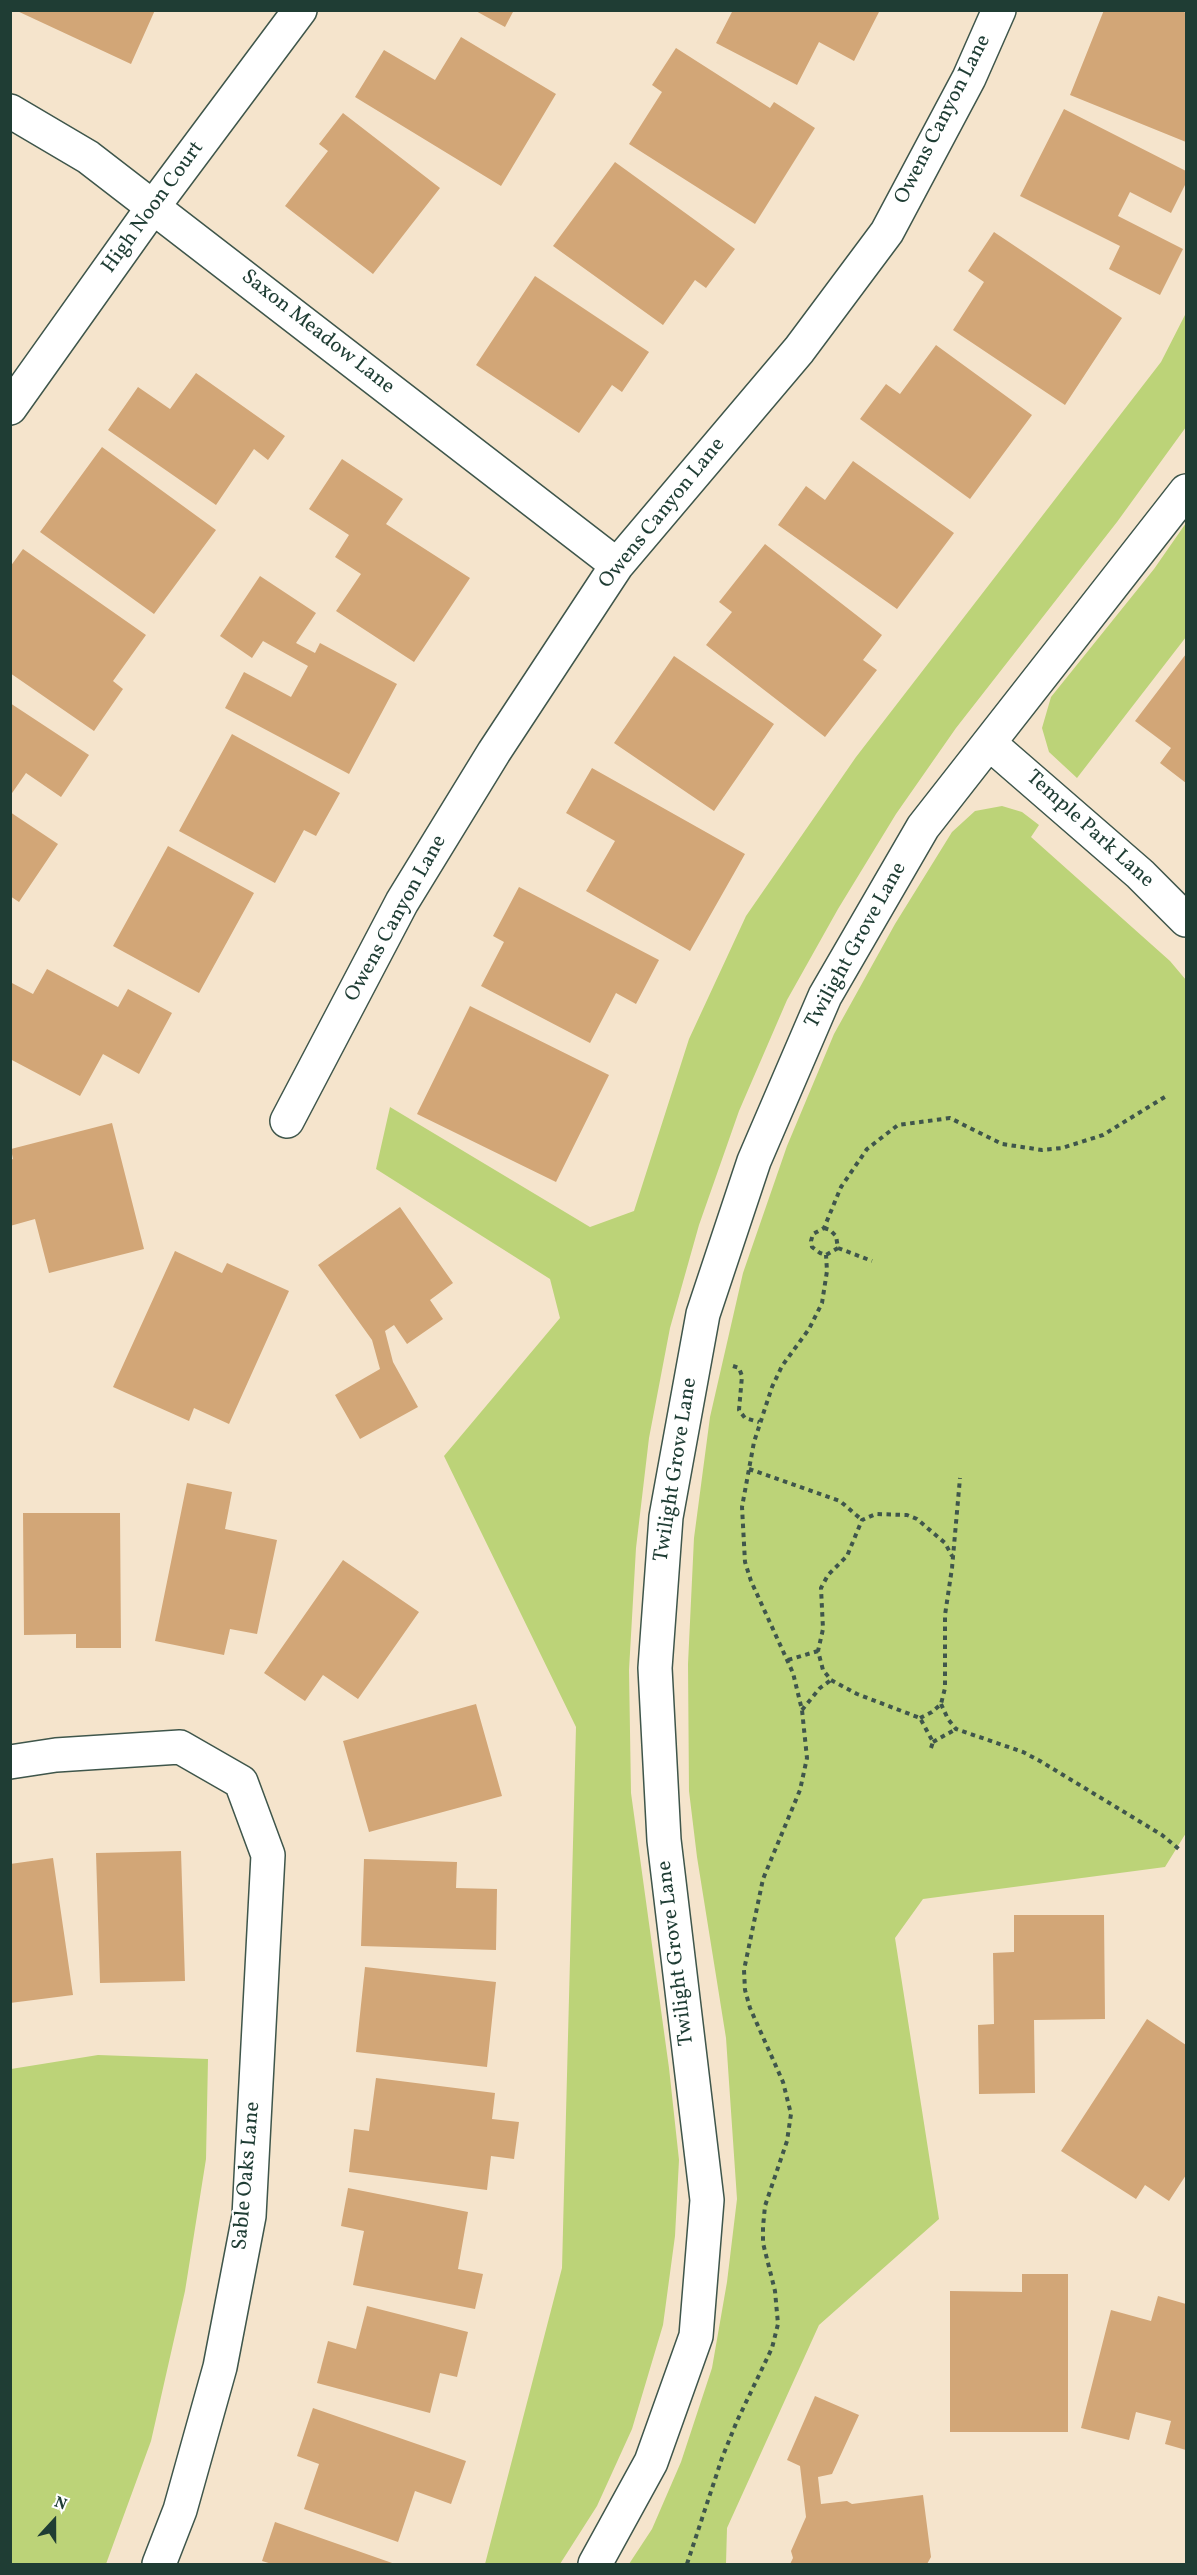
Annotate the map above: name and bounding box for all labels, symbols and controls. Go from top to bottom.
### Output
street label: Owens Canyon Lane [890,31,998,209]
street label: High Noon Court [98,137,210,279]
street label: Saxon Meadow Lane [235,265,399,401]
street label: Owens Canyon Lane [594,434,732,594]
street label: Temple Park Lane [1020,766,1158,894]
street label: Owens Canyon Lane [341,831,453,1007]
street label: Twilight Grove Lane [801,859,913,1033]
street label: Twilight Grove Lane [650,1376,704,1564]
street label: Twilight Grove Lane [653,1859,701,2047]
street label: Sable Oaks Lane [229,2101,267,2251]
north arrow [24,2491,84,2551]
text: N [51,2492,70,2517]

